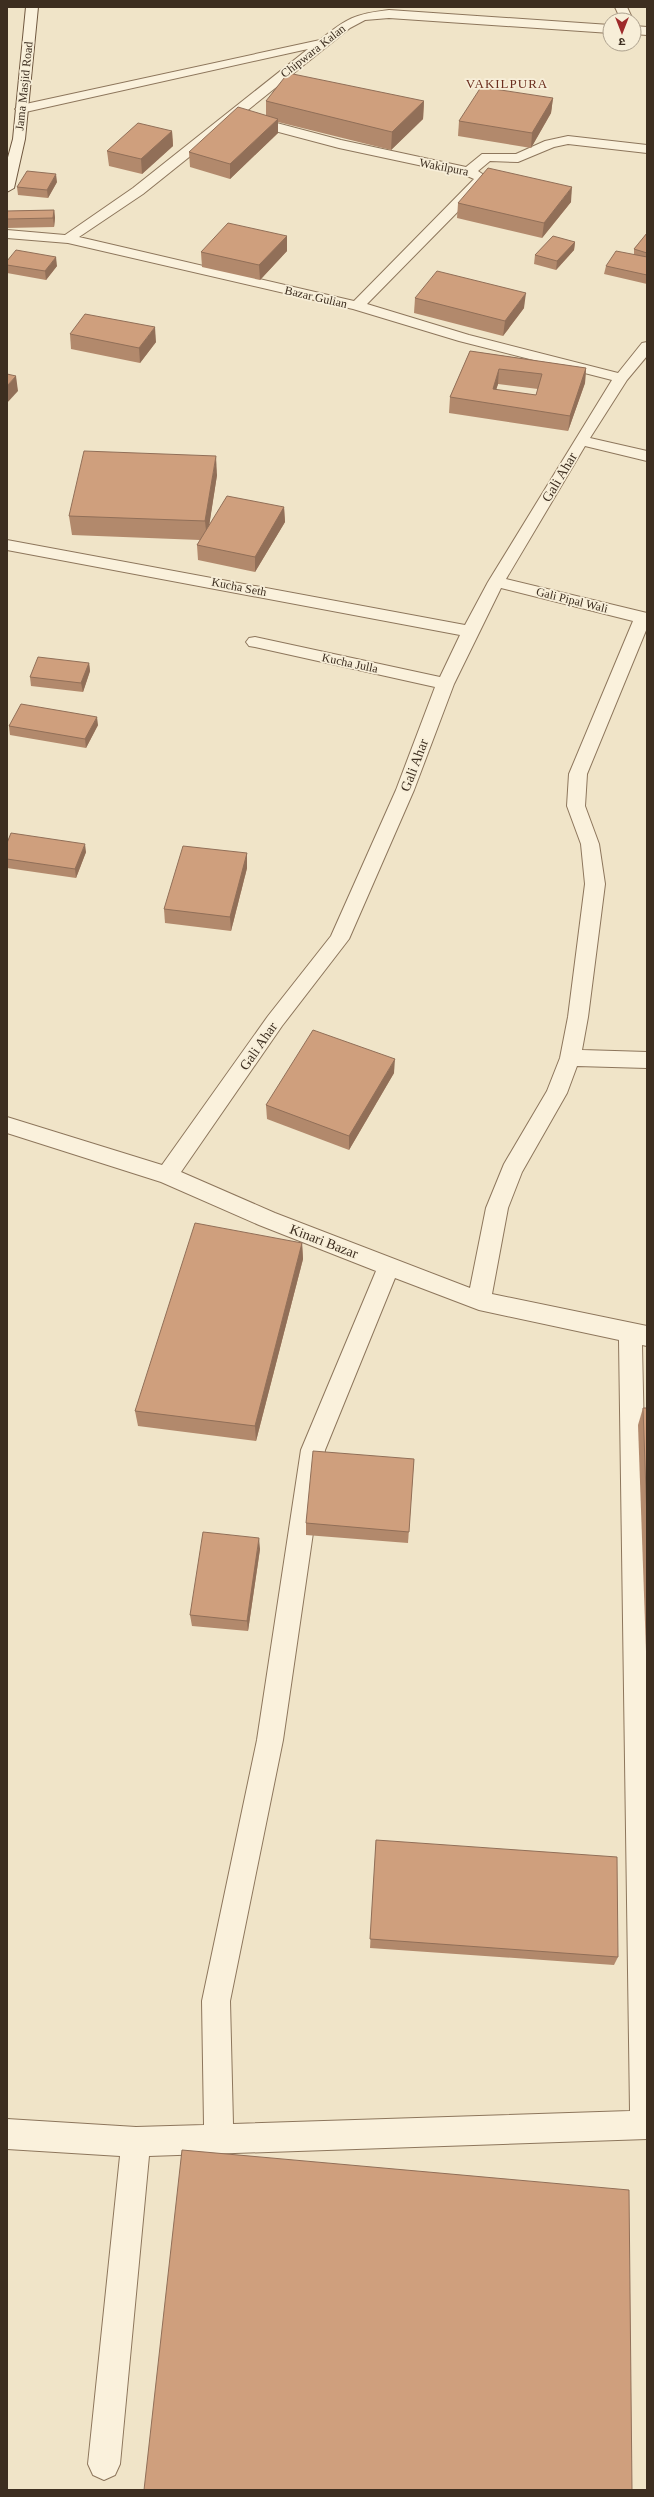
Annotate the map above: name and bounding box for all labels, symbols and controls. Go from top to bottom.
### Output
north arrow [602,12,642,52]
street label: Chipwara Kalan [278,21,348,81]
text: उ [618,36,625,48]
street label: Jama Masjid Road [12,41,36,131]
district label: VAKILPURA [466,76,548,91]
street label: Wakilpura [418,155,470,179]
street label: Bazar Gulian [283,283,349,311]
street label: Gali Ahar [539,450,580,505]
street label: Kucha Seth [210,575,268,599]
street label: Gali Pipal Wali [535,584,610,616]
street label: Kucha Julla [321,650,380,676]
street label: Gali Ahar [398,737,431,793]
street label: Gali Ahar [237,1019,280,1073]
street label: Kinari Bazar [288,1222,360,1261]

